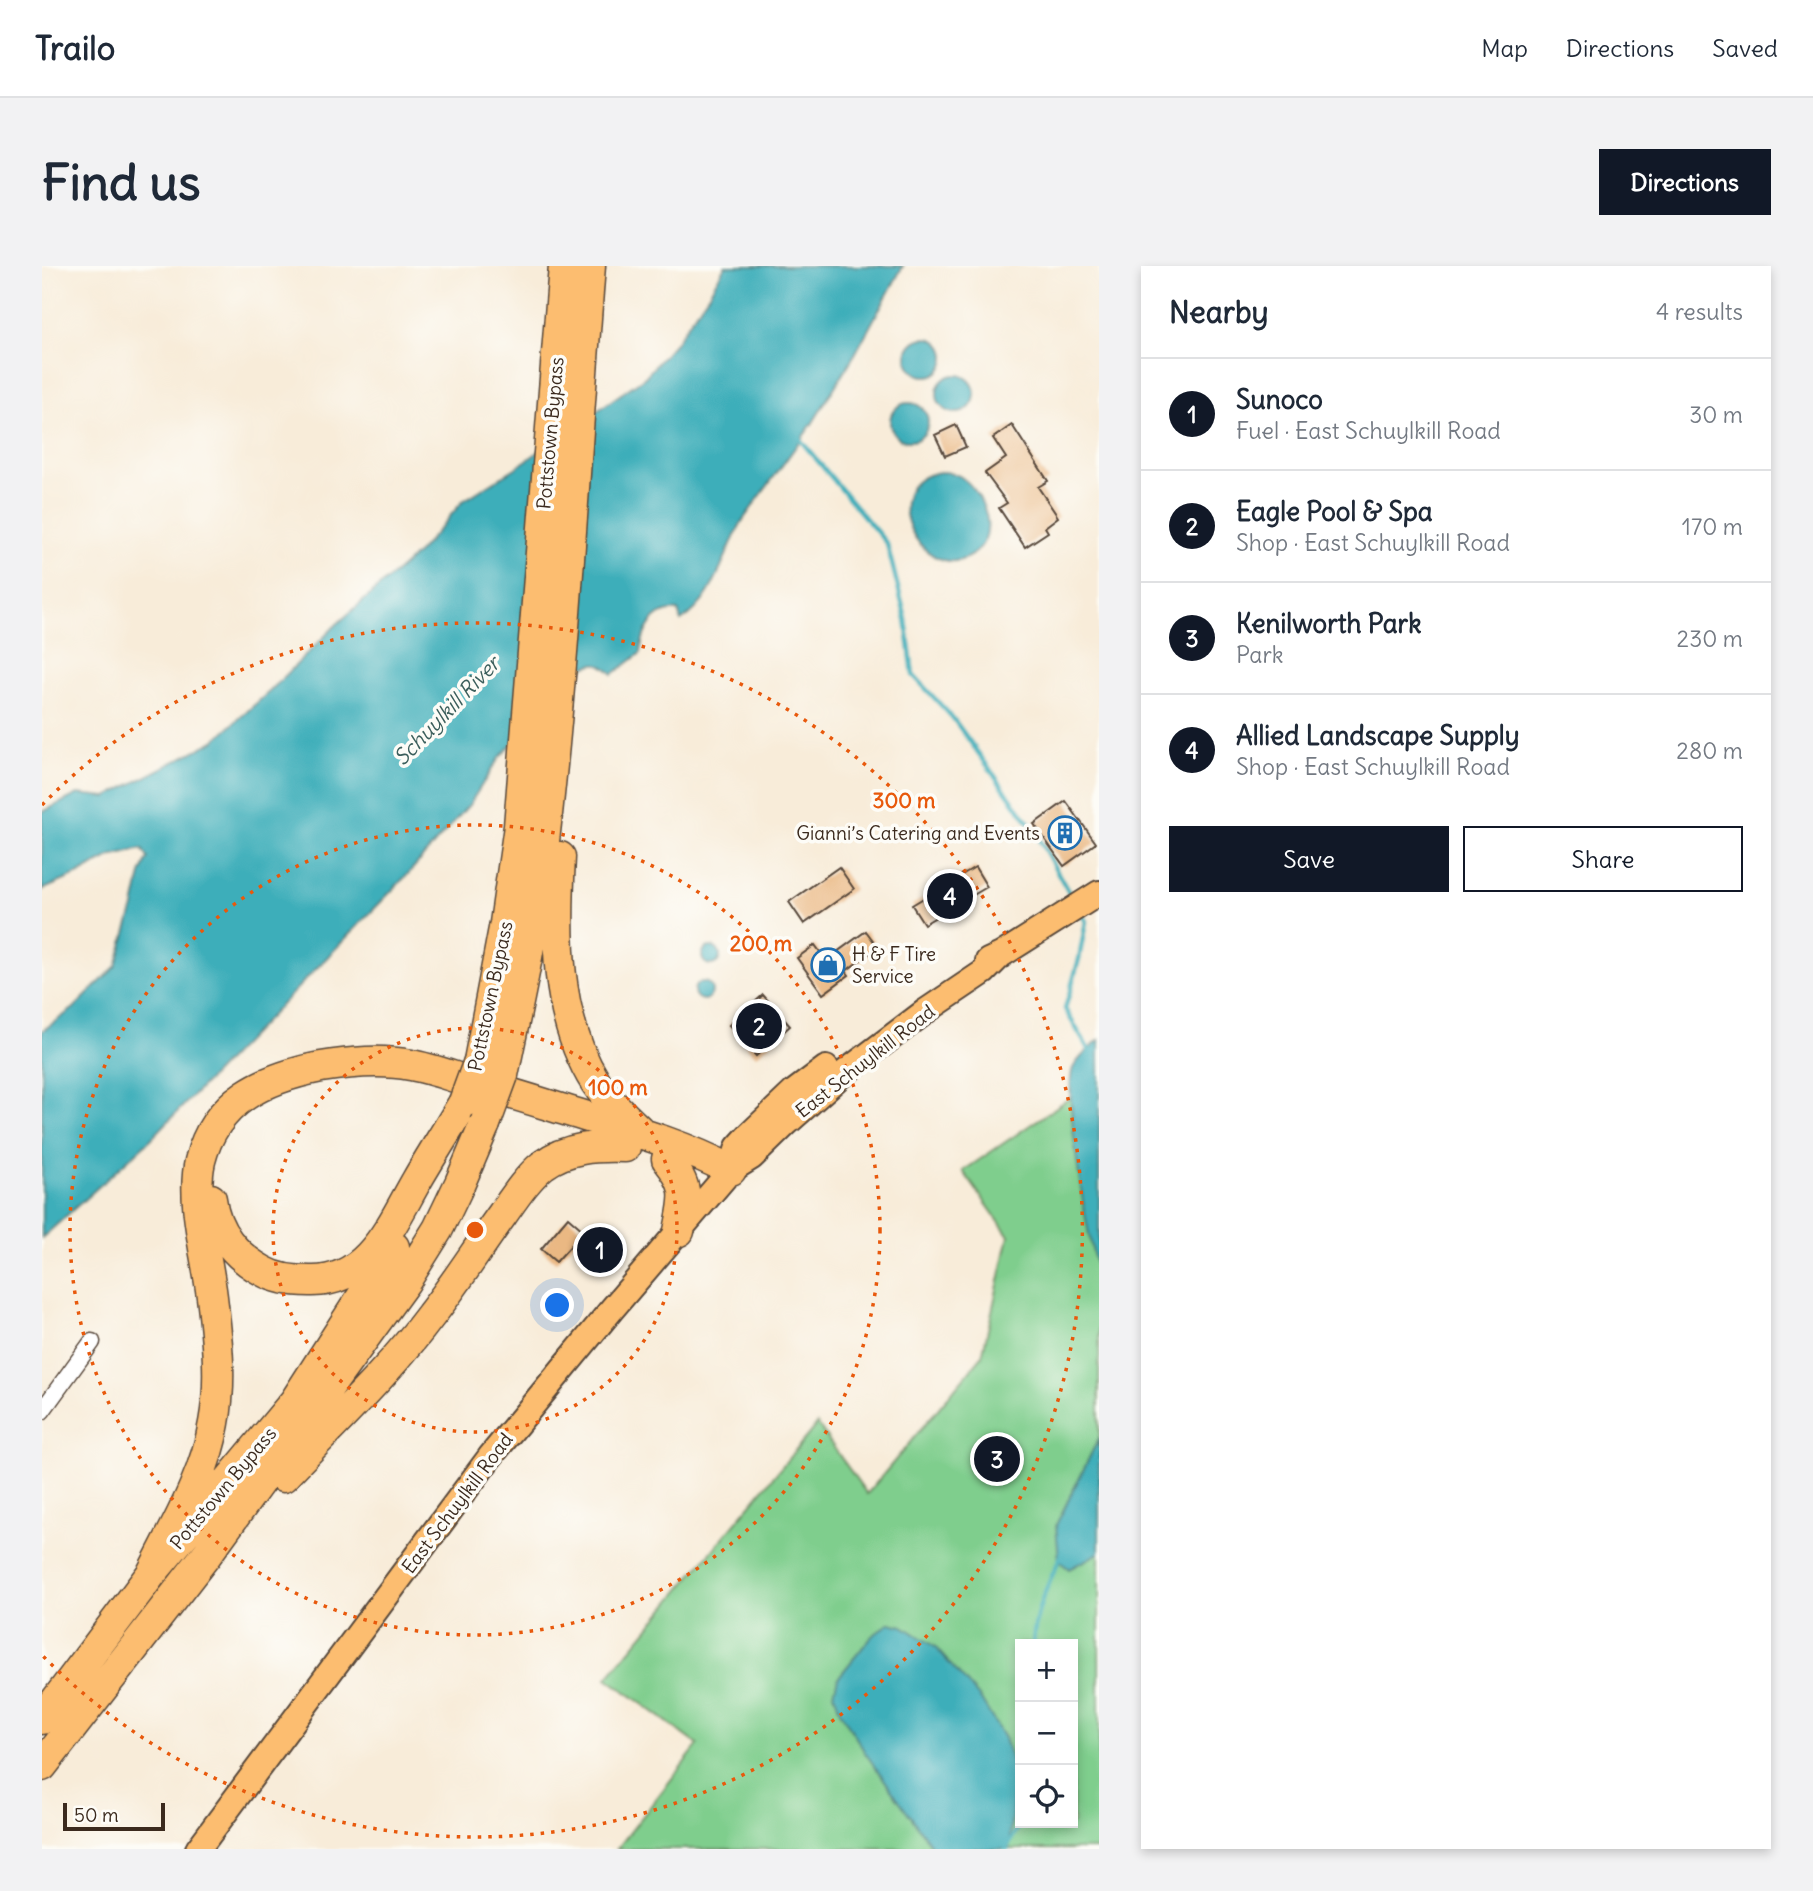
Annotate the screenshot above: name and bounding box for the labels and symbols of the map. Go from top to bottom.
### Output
street label: Pottstown Bypass [531,356,569,510]
water label: Schuylkill River [388,649,507,771]
text: 300 m [873,787,936,814]
building icon: Gianni’s Catering and Events [1046,814,1084,852]
place label: Gianni’s Catering and Events [796,821,1040,845]
pin: 4 [927,870,973,922]
street label: Pottstown Bypass [462,919,518,1073]
text: 200 m [730,930,793,957]
place label: H & F Tire Service [852,942,936,988]
shop icon: H & F Tire Service [809,946,847,984]
street label: East Schuylkill Road [791,999,939,1123]
pin: 2 [736,1000,782,1052]
text: 100 m [588,1074,648,1101]
centre of rings [463,1218,487,1242]
pin: 1 [577,1224,623,1276]
your location [540,1288,574,1322]
street label: Pottstown Bypass [165,1422,281,1554]
street label: East Schuylkill Road [396,1428,518,1578]
pin: 3 [974,1433,1020,1485]
scale bar [63,1800,164,1832]

